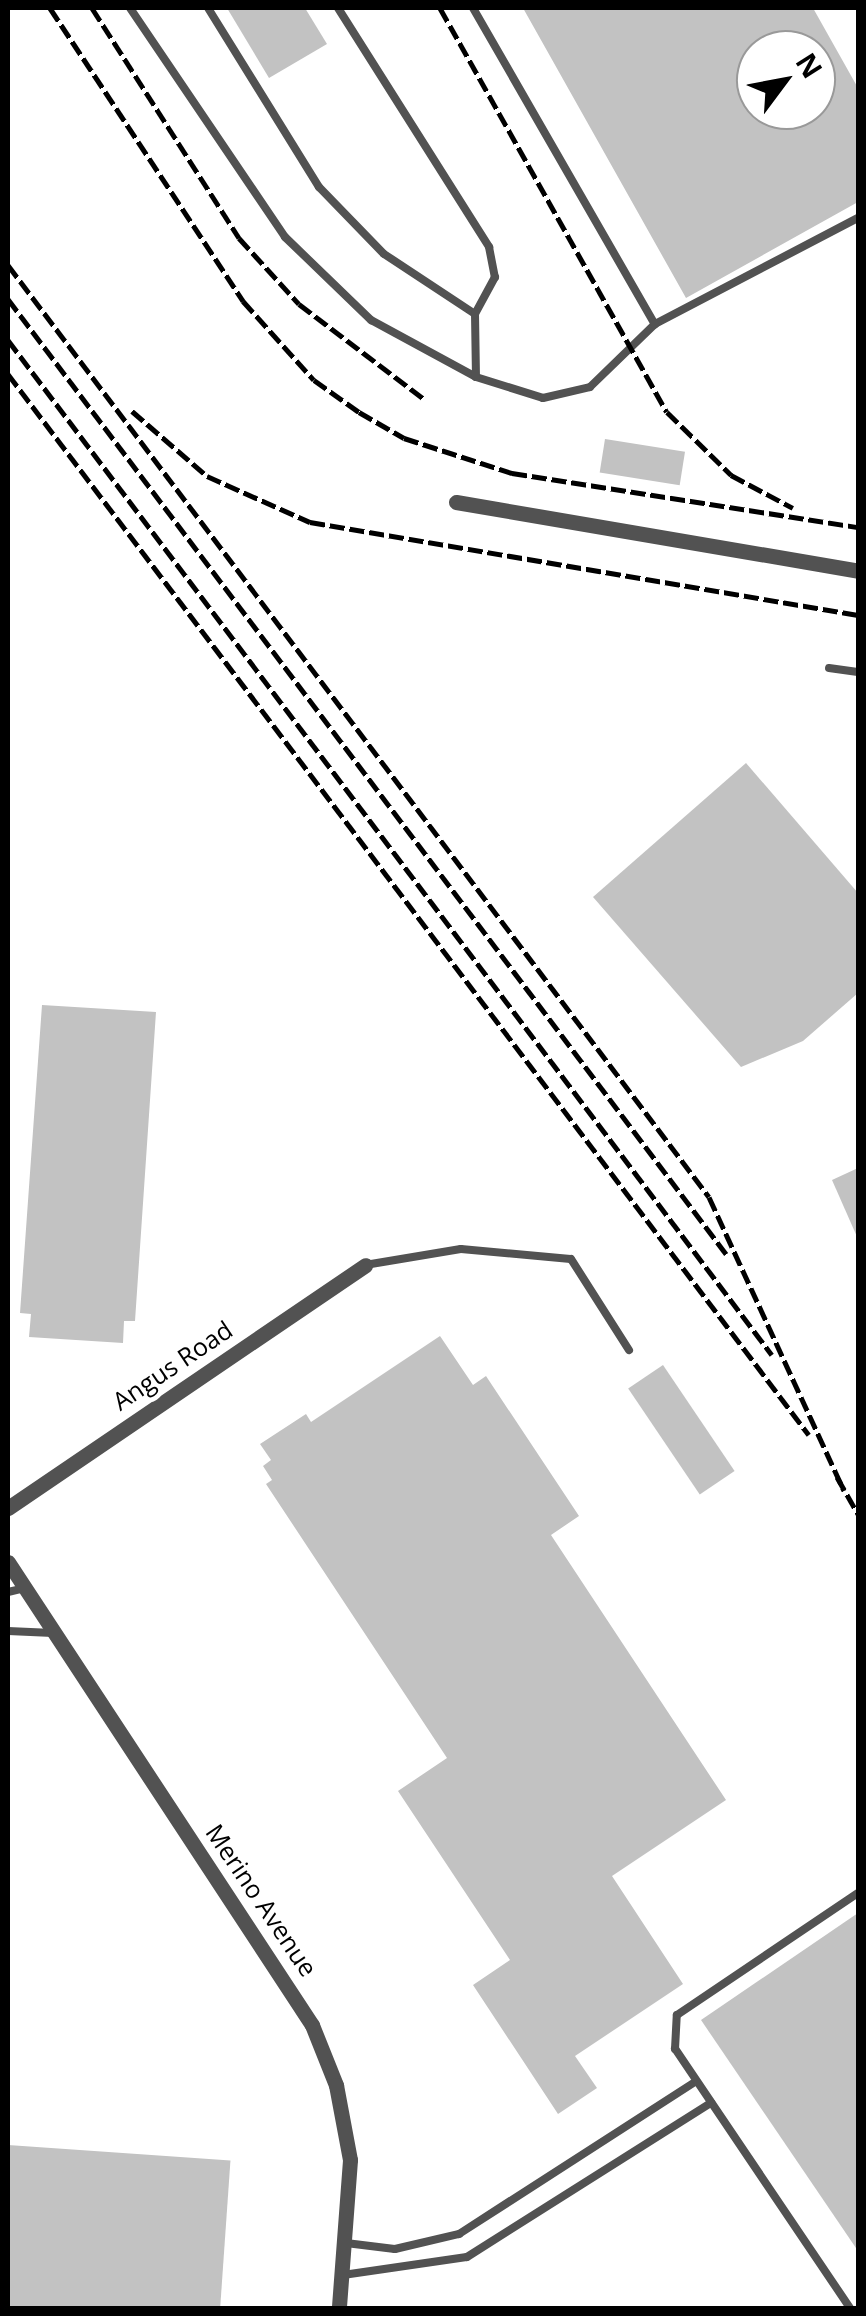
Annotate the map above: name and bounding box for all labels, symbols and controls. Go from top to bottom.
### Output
north arrow [736,30,836,130]
text: N [788,45,832,85]
street label: Angus Road [106,1314,238,1416]
street label: Merino Avenue [200,1818,324,1982]

